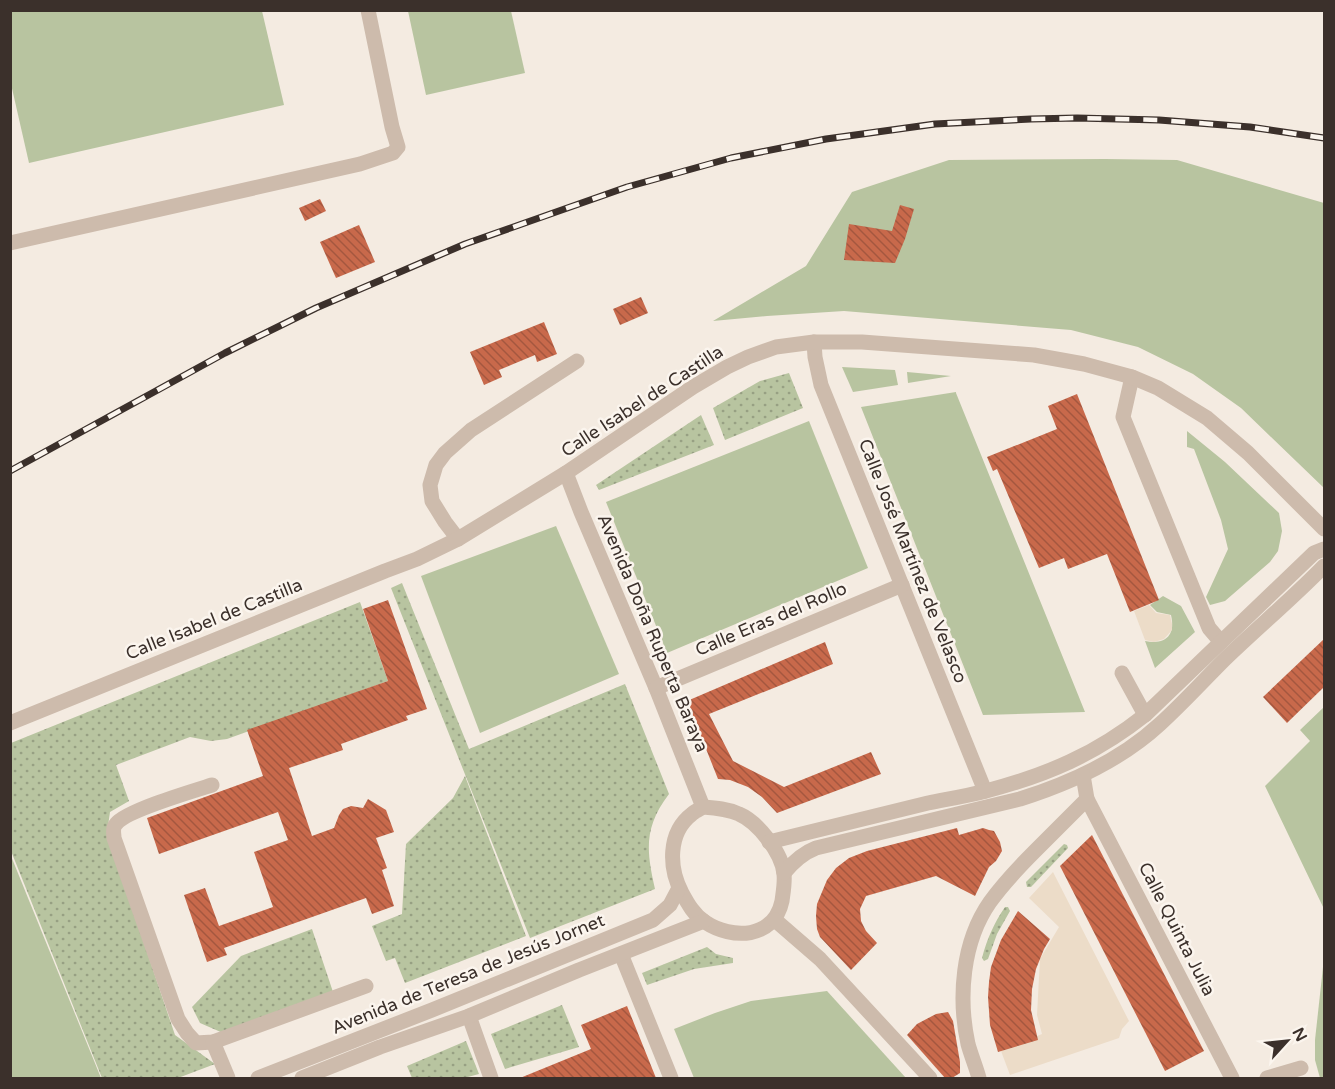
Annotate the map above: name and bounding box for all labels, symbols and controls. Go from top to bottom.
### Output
street label: Calle Isabel de Castilla [557,340,727,462]
street label: Calle José Martínez de Velasco [854,436,972,686]
street label: Avenida Doña Ruperta Baraya [593,510,713,756]
street label: Calle Isabel de Castilla [122,573,306,665]
street label: Calle Eras del Rollo [692,577,850,661]
street label: Calle Quinta Julia [1134,858,1220,1000]
street label: Avenida de Teresa de Jesús Jornet [328,909,608,1039]
north arrow [1257,1011,1317,1071]
text: N [1288,1024,1311,1045]

